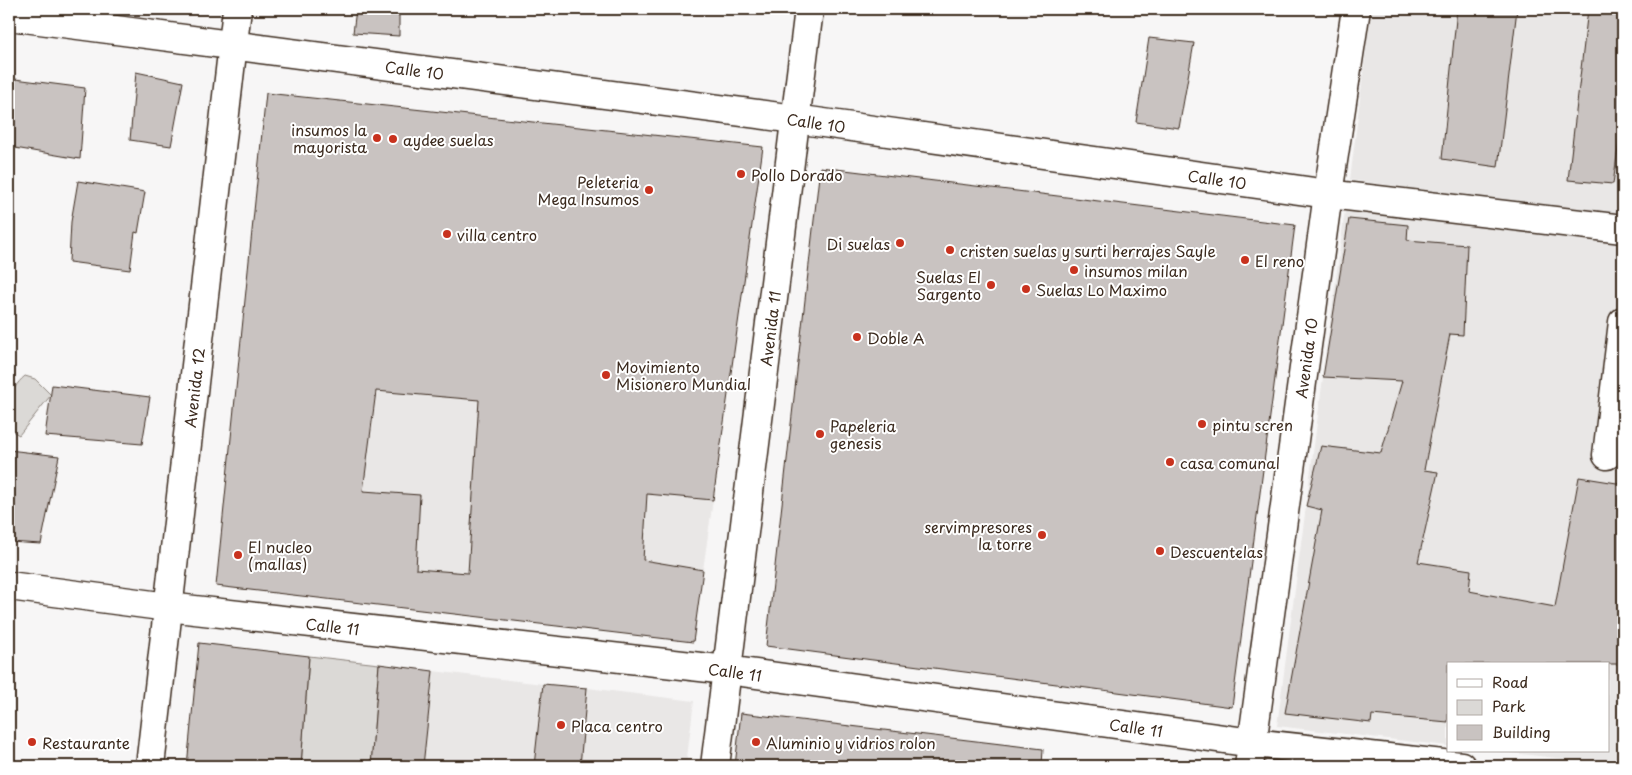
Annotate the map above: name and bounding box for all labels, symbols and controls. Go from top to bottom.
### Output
street label: Calle 10 [384,54,445,84]
street label: Calle 10 [785,107,847,137]
place label: insumos la mayorista [291,118,368,158]
place label: aydee suelas [403,128,494,151]
marker: insumos la mayorista [371,132,383,144]
marker: aydee suelas [387,133,399,145]
place label: Pollo Dorado [751,163,843,186]
street label: Calle 10 [1186,163,1248,194]
marker: Pollo Dorado [735,168,747,180]
place label: Peleteria Mega Insumos [538,170,640,210]
marker: Peleteria Mega Insumos [643,184,655,196]
place label: villa centro [457,223,537,246]
marker: villa centro [441,228,453,240]
place label: Di suelas [827,232,890,255]
marker: Di suelas [894,237,906,249]
place label: cristen suelas y surti herrajes Sayle [960,239,1216,262]
marker: cristen suelas y surti herrajes Sayle [944,244,956,256]
place label: El reno [1255,249,1304,272]
marker: El reno [1239,254,1251,266]
place label: insumos milan [1084,259,1188,282]
marker: insumos milan [1068,264,1080,276]
place label: Suelas El Sargento [916,265,981,305]
place label: Suelas Lo Maximo [1036,278,1167,301]
marker: Suelas El Sargento [985,279,997,291]
marker: Suelas Lo Maximo [1020,283,1032,295]
street label: Avenida 11 [753,289,785,367]
street label: Avenida 10 [1288,316,1322,399]
place label: Doble A [867,326,925,349]
marker: Doble A [851,331,863,343]
street label: Avenida 12 [177,346,210,429]
place label: Movimiento Misionero Mundial [616,355,751,395]
marker: Movimiento Misionero Mundial [600,369,612,381]
place label: pintu scren [1212,413,1293,436]
place label: Papeleria genesis [830,414,897,454]
marker: pintu scren [1196,418,1208,430]
marker: Papeleria genesis [814,428,826,440]
place label: casa comunal [1180,451,1280,474]
marker: casa comunal [1164,456,1176,468]
place label: servimpresores la torre [924,515,1032,555]
marker: servimpresores la torre [1036,529,1048,541]
place label: El nucleo (mallas) [248,535,312,575]
place label: Descuentelas [1170,540,1263,563]
marker: Descuentelas [1154,545,1166,557]
marker: El nucleo (mallas) [232,549,244,561]
street label: Calle 11 [305,611,361,640]
street label: Calle 11 [707,656,763,686]
legend [1447,662,1610,752]
text: Road [1492,670,1528,693]
text: Park [1492,694,1526,717]
street label: Calle 11 [1108,712,1164,742]
place label: Placa centro [571,714,663,737]
marker: Placa centro [555,719,567,731]
text: Building [1492,720,1551,743]
place label: Restaurante [42,731,130,754]
place label: Aluminio y vidrios rolon [766,731,936,754]
marker: Restaurante [26,736,38,748]
marker: Aluminio y vidrios rolon [750,736,762,748]

